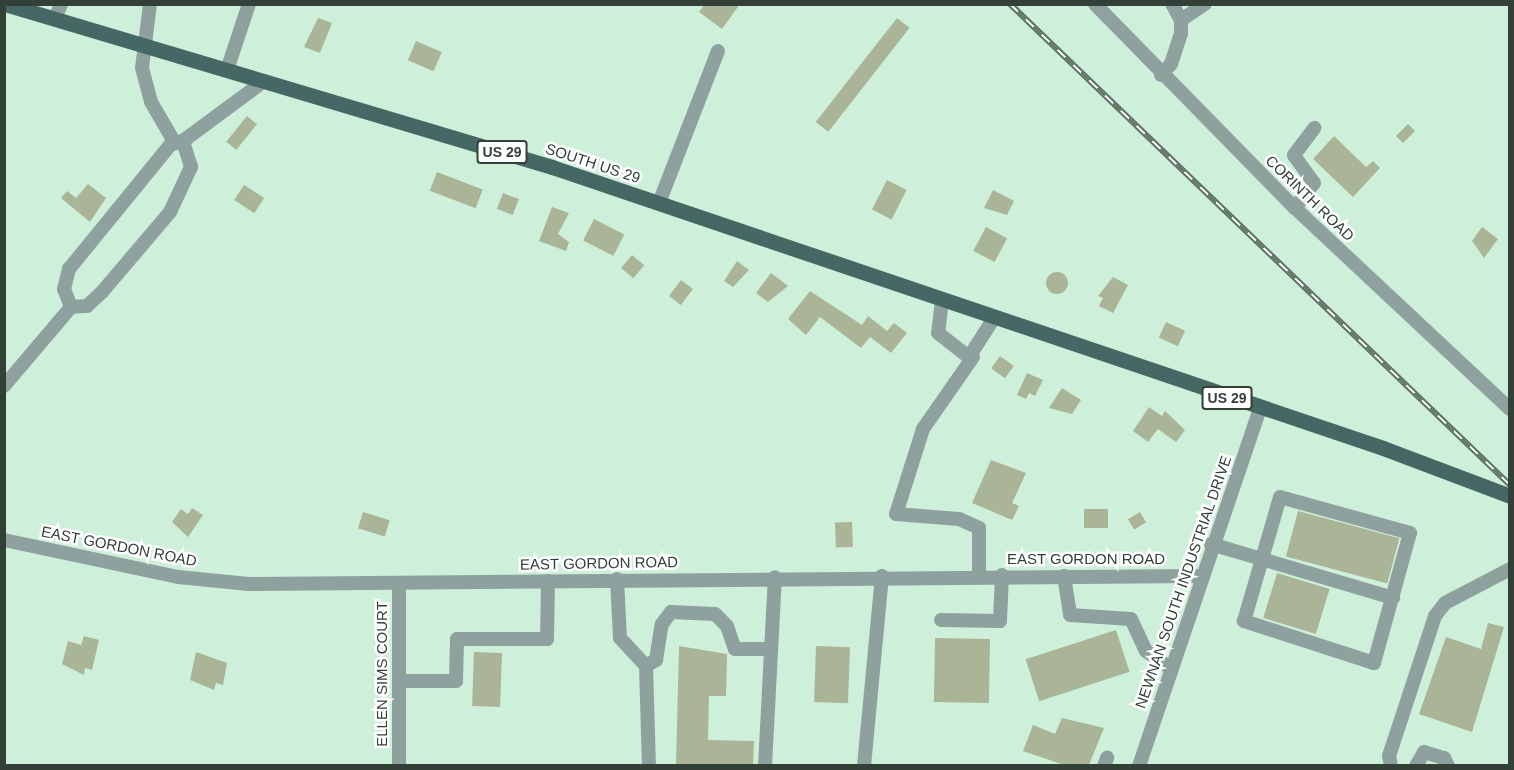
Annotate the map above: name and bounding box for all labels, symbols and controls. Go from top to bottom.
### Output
street label: SOUTH US 29 [543,139,643,187]
road number: US 29 [476,141,528,163]
street label: CORINTH ROAD [1262,151,1358,245]
road number: US 29 [1202,387,1252,409]
street label: NEWNAN SOUTH INDUSTRIAL DRIVE [1131,453,1235,711]
street label: EAST GORDON ROAD [40,522,198,570]
street label: EAST GORDON ROAD [1007,550,1165,568]
street label: EAST GORDON ROAD [520,553,678,573]
street label: ELLEN SIMS COURT [373,601,391,747]

